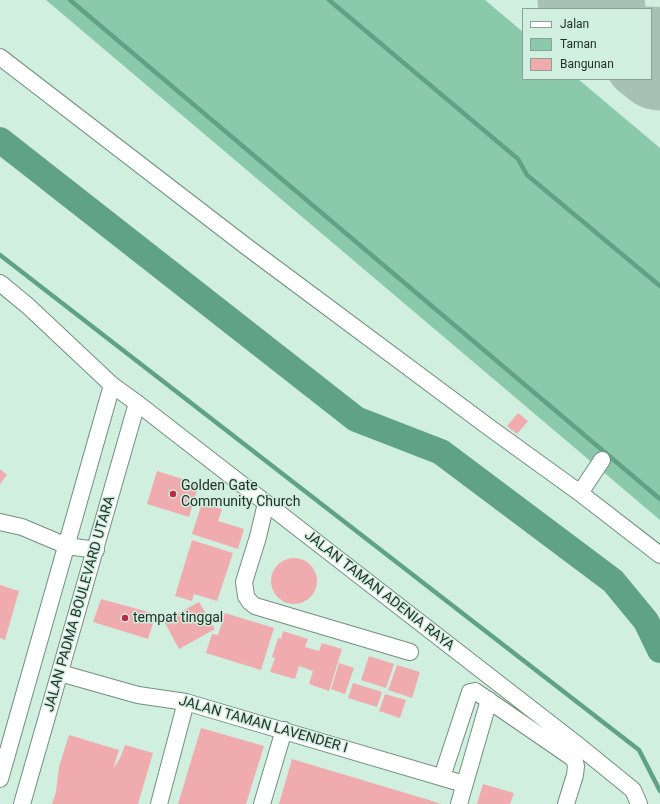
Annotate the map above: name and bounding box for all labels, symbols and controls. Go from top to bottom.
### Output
legend [522,8,652,80]
text: Jalan [560,17,589,31]
text: Taman [560,37,597,51]
text: Bangunan [560,57,614,71]
place label: Golden Gate Community Church [181,478,300,510]
marker: Golden Gate Community Church [168,489,178,499]
street label: JALAN PADMA BOULEVARD UTARA [41,494,119,714]
street label: JALAN TAMAN ADENIA RAYA [301,527,457,655]
place label: tempat tinggal [133,610,223,626]
marker: tempat tinggal [120,613,130,623]
street label: JALAN TAMAN LAVENDER I [177,693,349,757]

